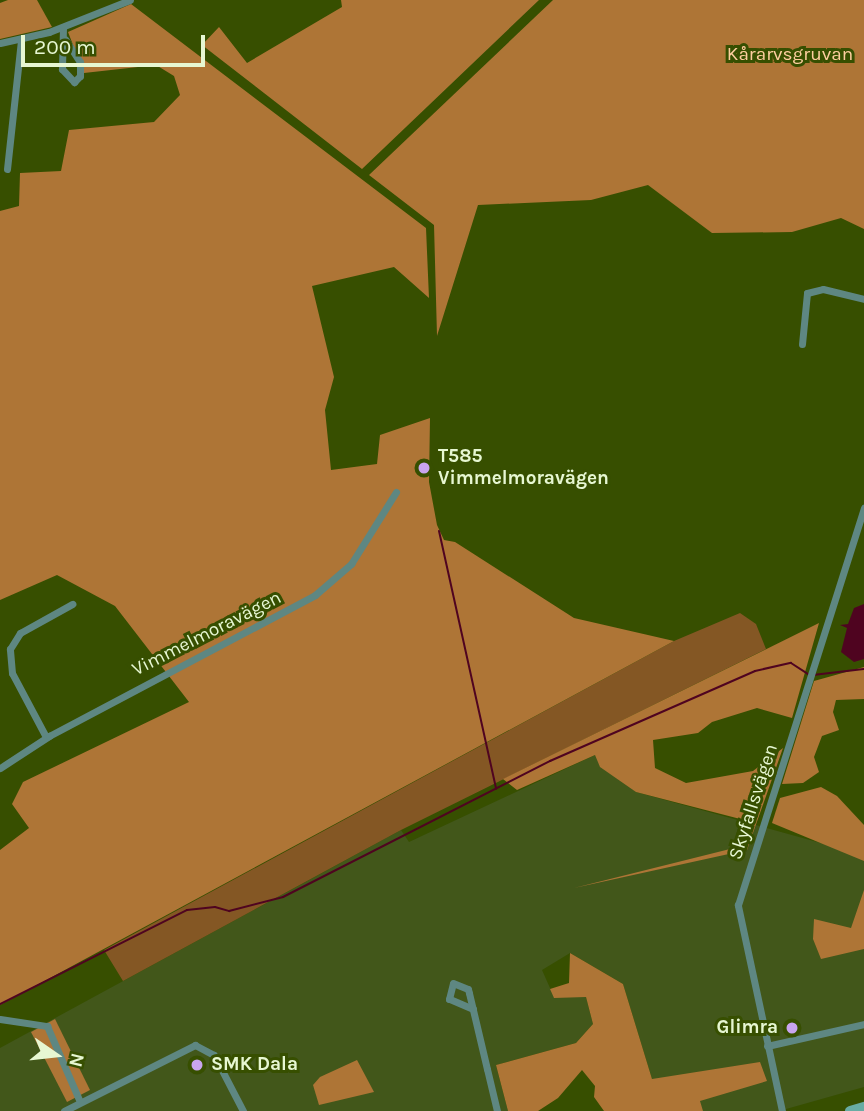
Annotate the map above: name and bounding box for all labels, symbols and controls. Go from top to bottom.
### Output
scale bar [24,21,208,65]
text: 200 m [34,35,96,59]
park label: Kårarvsgruvan [727,44,853,66]
place label: T585 Vimmelmoravägen [438,446,609,490]
marker: T585 Vimmelmoravägen [416,460,432,476]
street label: Vimmelmoravägen [129,587,285,681]
street label: Skyfallsvägen [725,741,783,863]
place label: Glimra [717,1017,778,1039]
north arrow [21,1020,91,1090]
marker: Glimra [784,1020,800,1036]
text: N [64,1051,89,1069]
place label: SMK Dala [211,1054,298,1076]
marker: SMK Dala [189,1057,205,1073]

